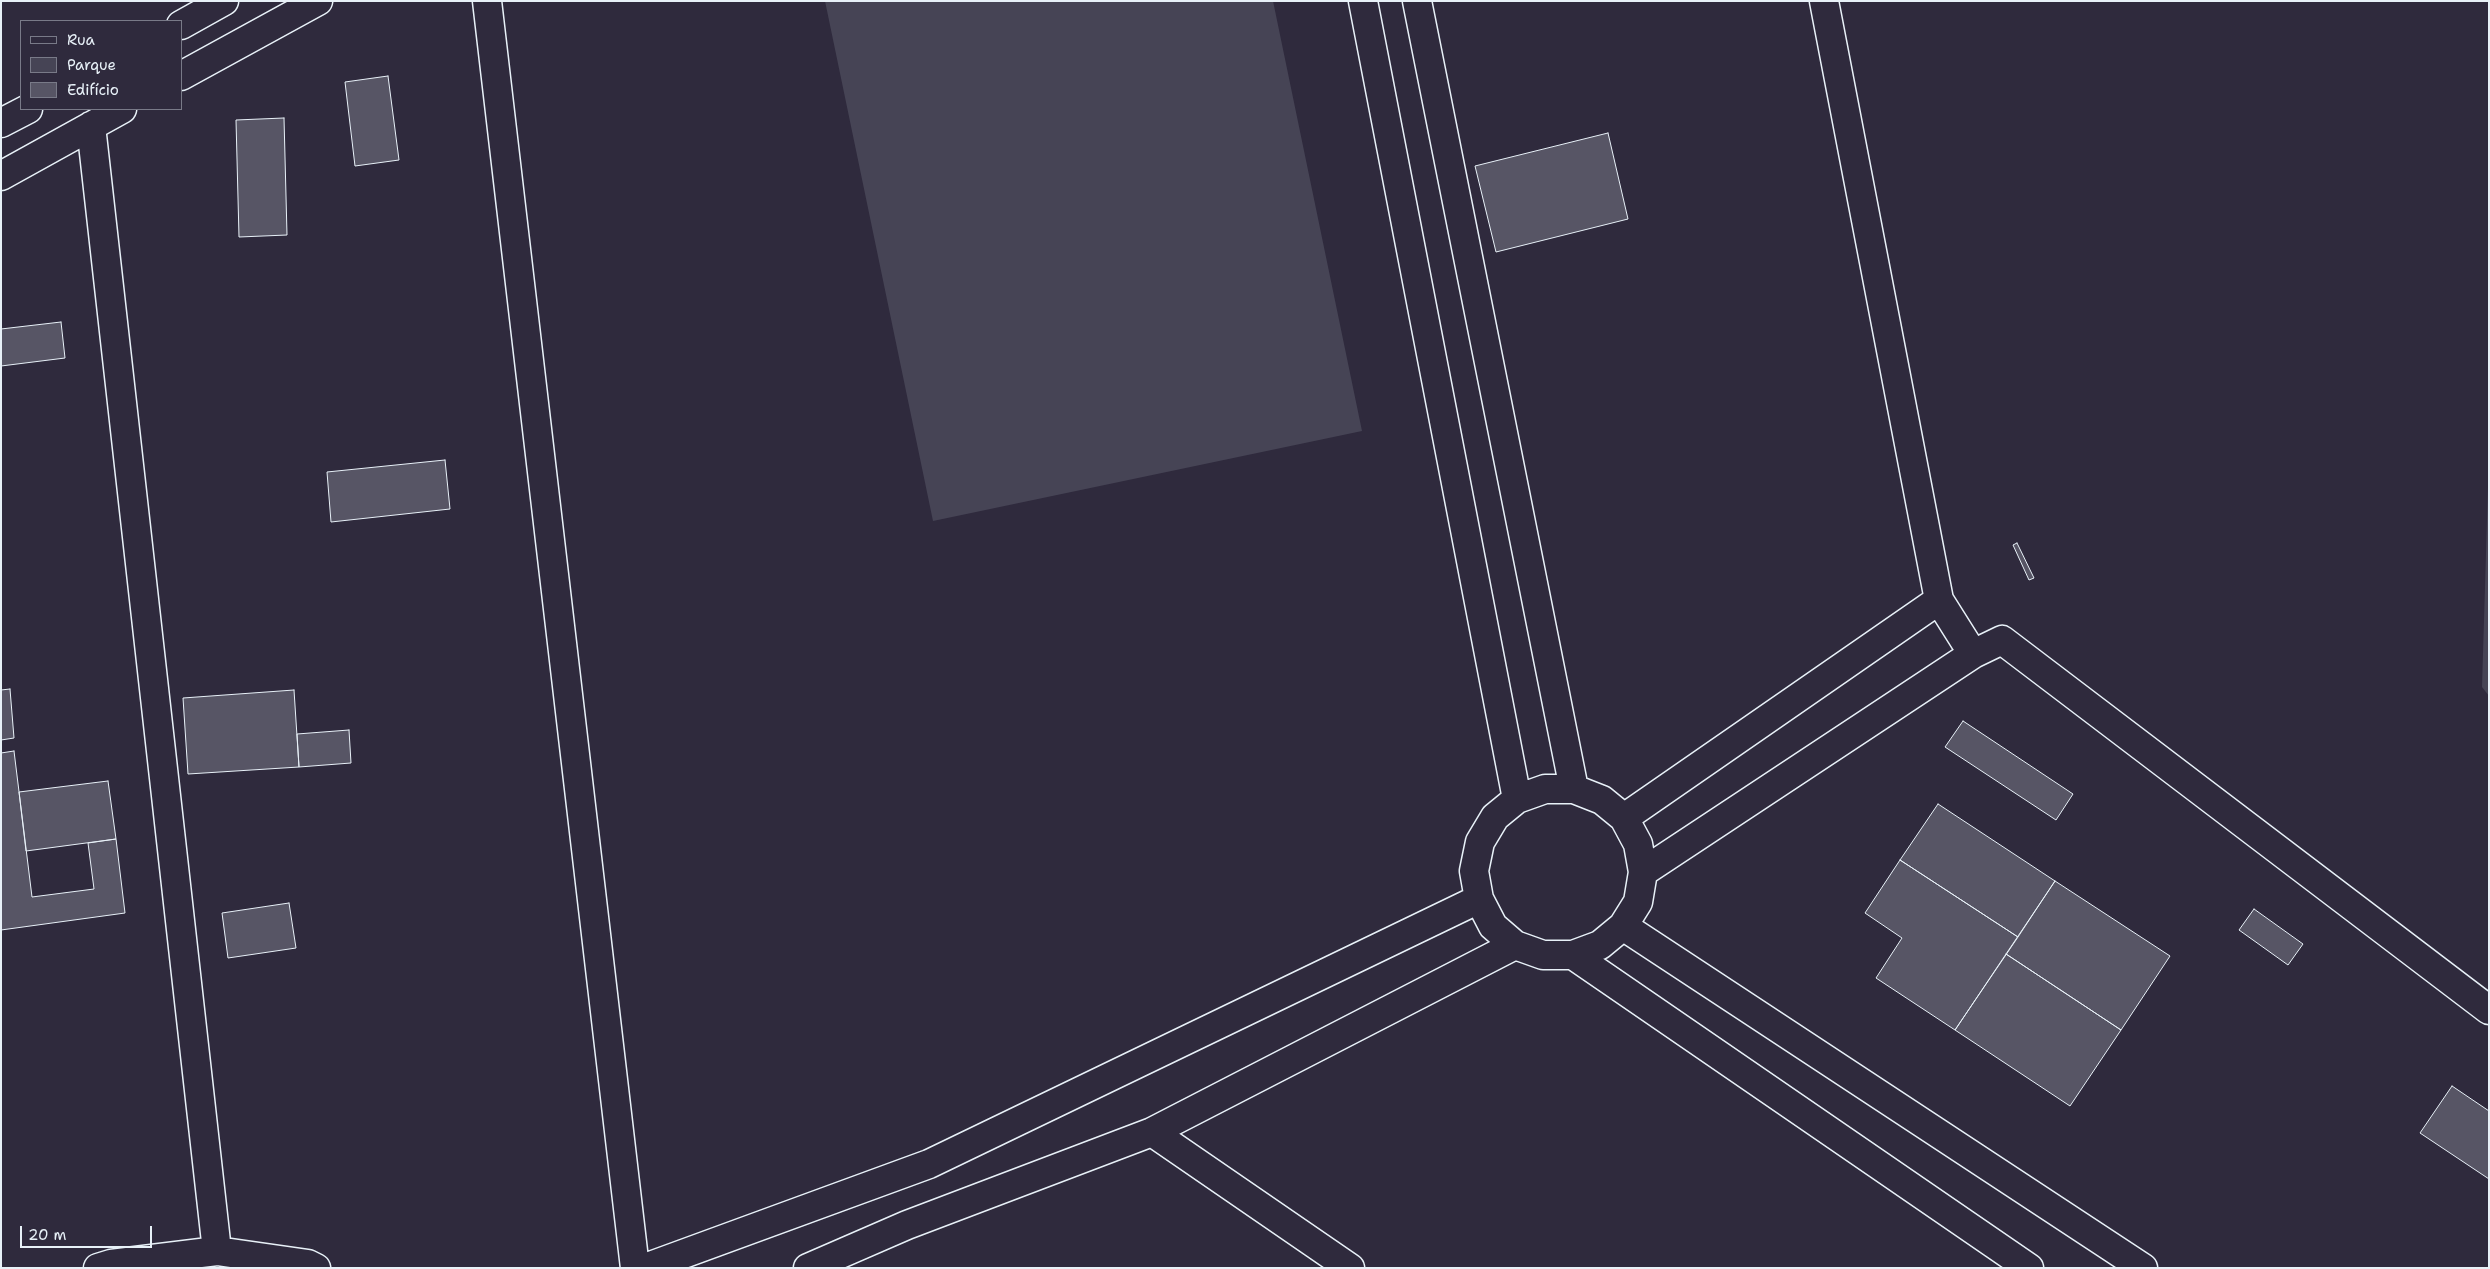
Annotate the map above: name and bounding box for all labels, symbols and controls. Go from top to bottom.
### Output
legend [20,20,182,110]
text: Rua [67,30,95,50]
text: Parque [67,55,116,75]
text: Edifício [67,80,119,100]
scale bar [22,1216,155,1248]
text: 20 m [28,1225,67,1245]

